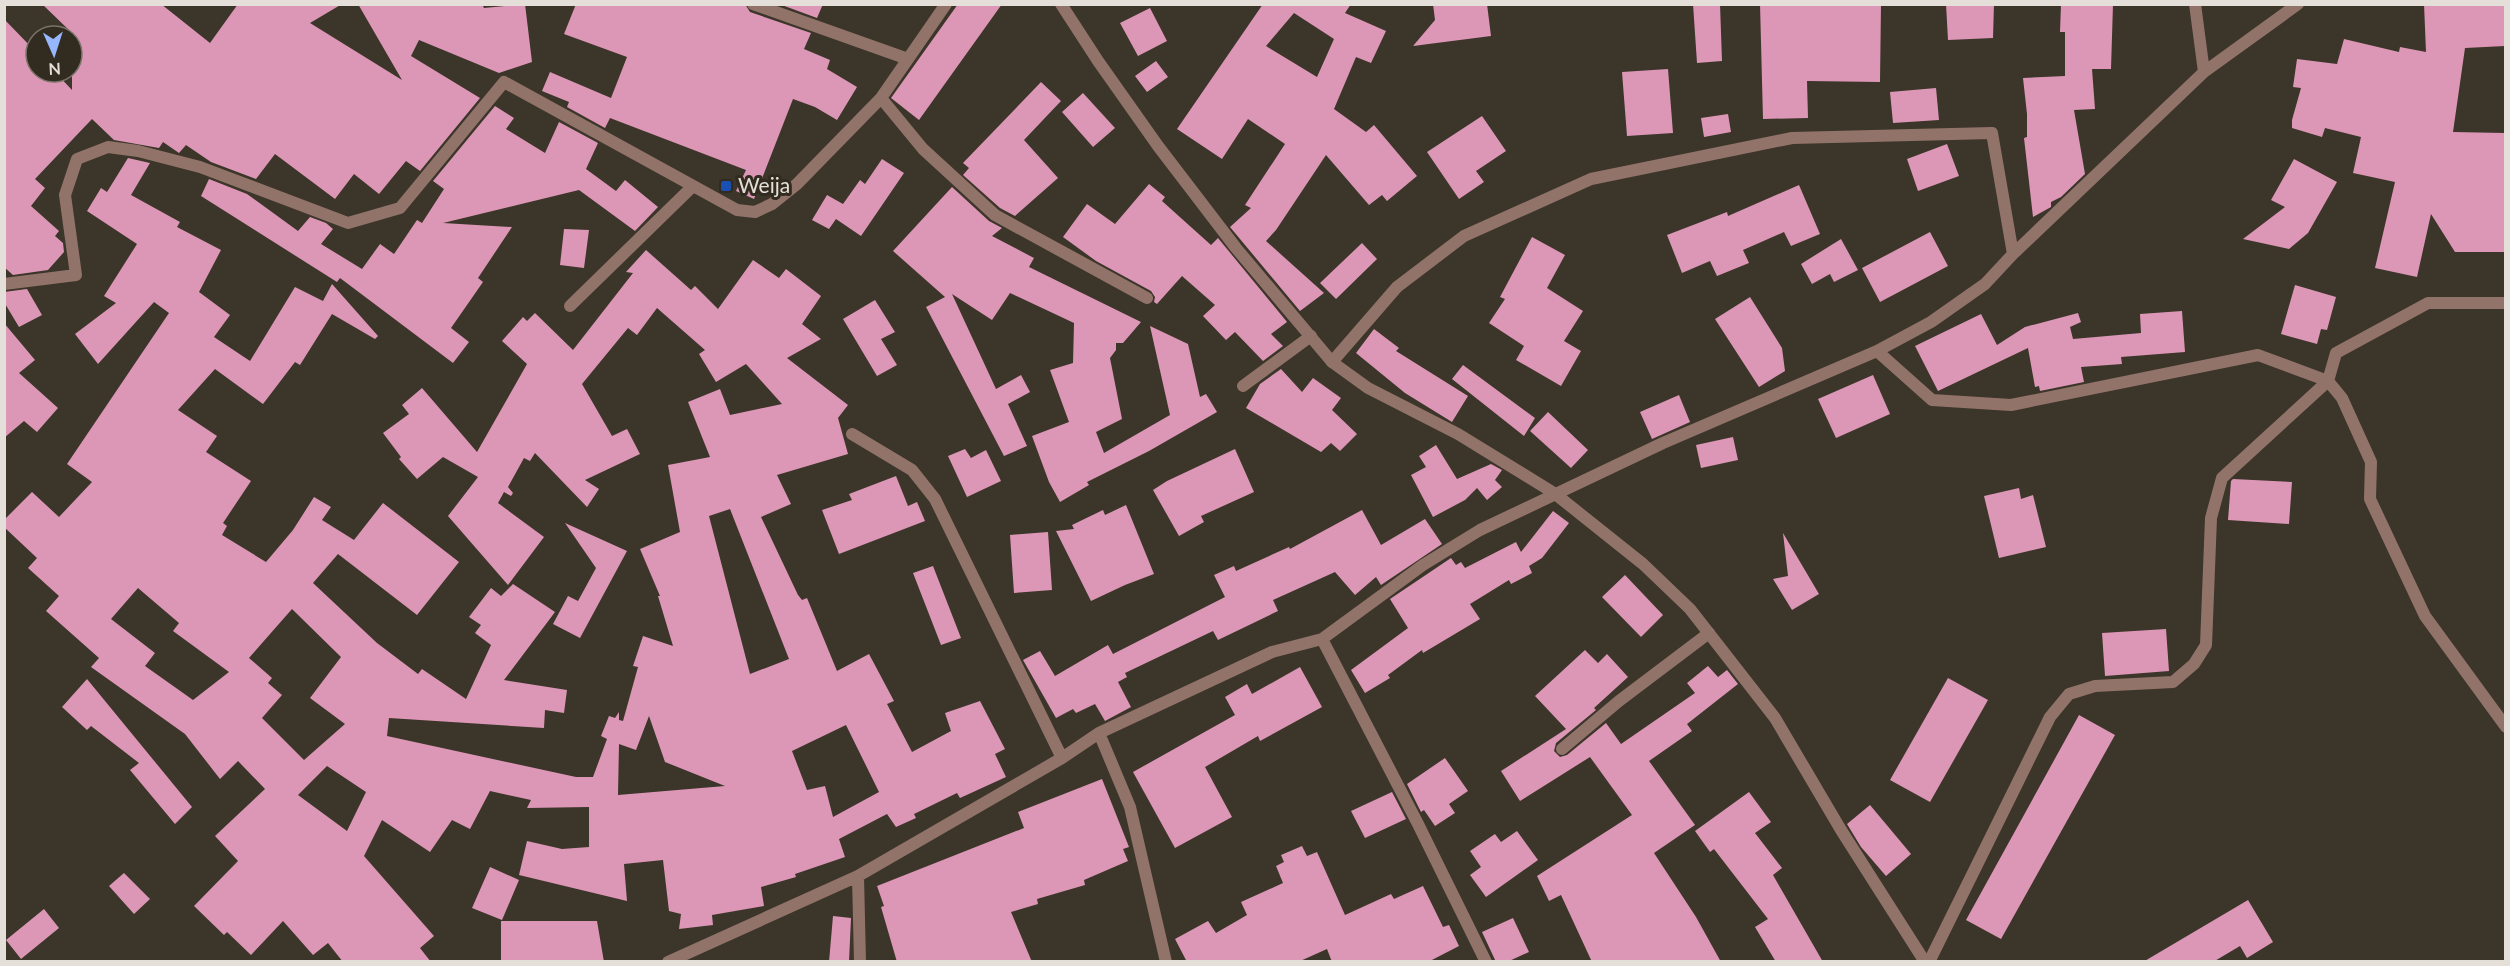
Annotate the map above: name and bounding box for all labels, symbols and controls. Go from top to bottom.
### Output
north arrow [24,24,84,84]
text: N [48,60,61,79]
place label: Weija [738,172,790,197]
marker: Weija [719,179,733,193]

